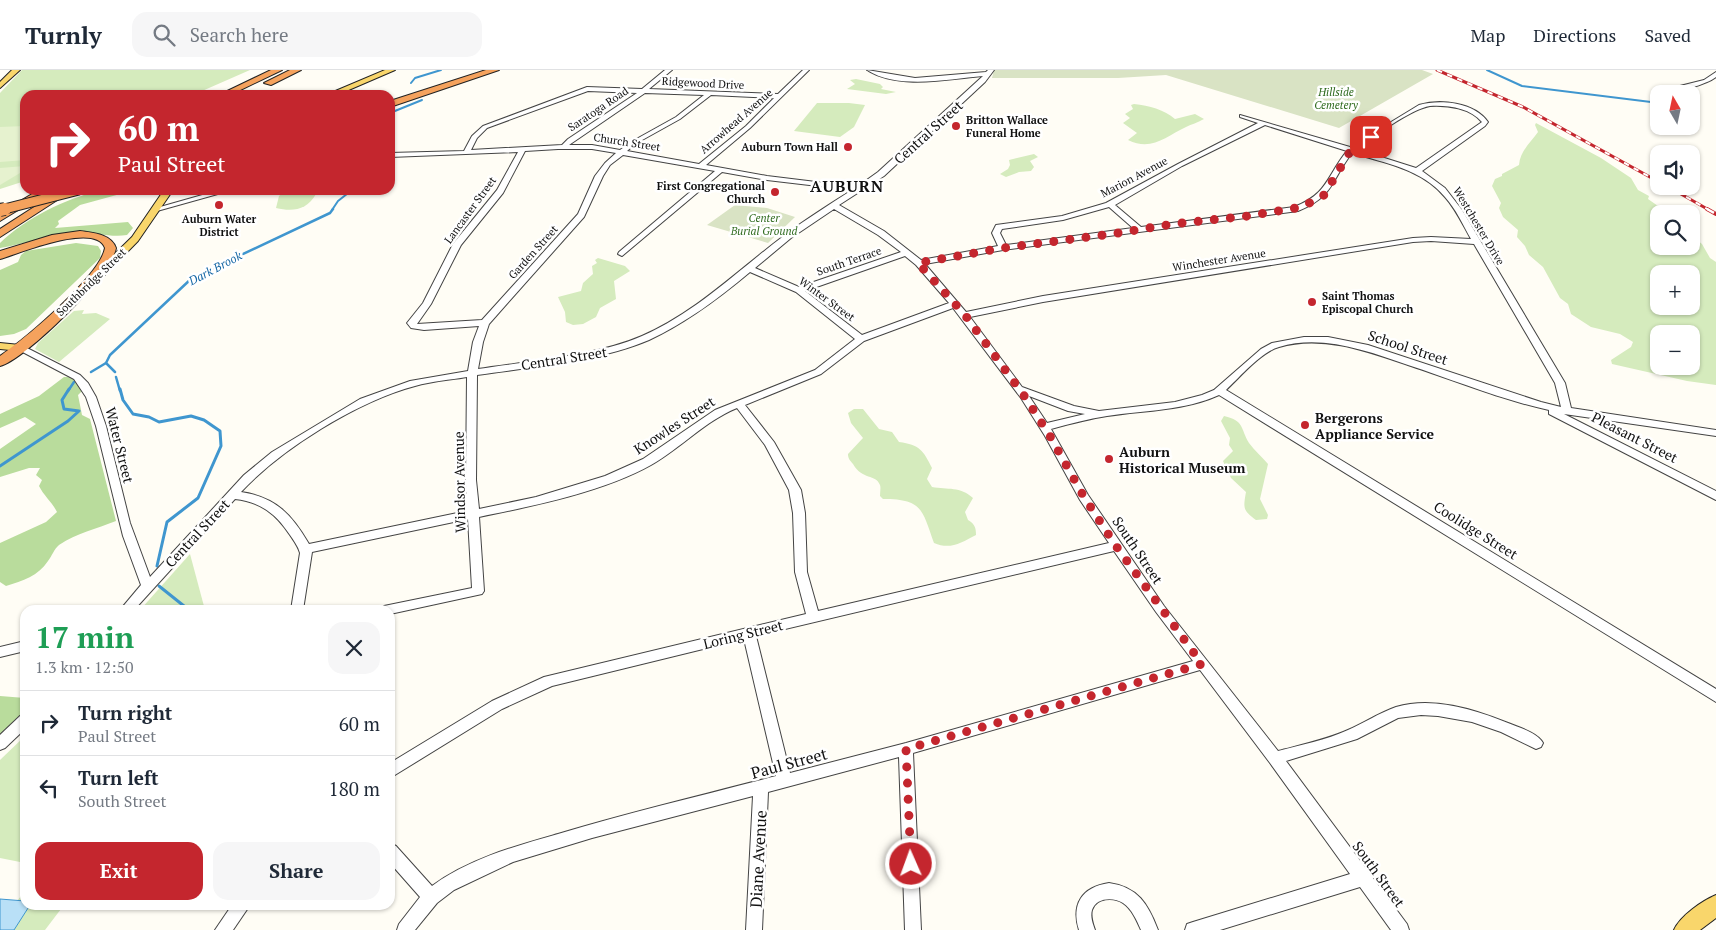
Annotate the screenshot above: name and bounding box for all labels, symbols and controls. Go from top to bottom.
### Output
search box [132,12,482,57]
text: Turnly [25,19,102,51]
icon: search [150,21,178,49]
text: Search here [190,22,288,47]
text: Map [1470,23,1505,47]
text: Directions [1533,23,1616,47]
text: Saved [1644,23,1691,47]
street label: Ridgewood Drive [661,74,745,92]
street label: Saratoga Road [565,84,631,134]
street label: Arrowhead Avenue [697,85,776,156]
park label: Hillside Cemetery [1314,85,1359,112]
north arrow [1650,85,1700,135]
map controls [1650,85,1700,375]
street label: Central Street [889,95,967,168]
text: 60 m [118,105,199,151]
icon: right [35,110,100,175]
place label: Britton Wallace Funeral Home [966,113,1048,140]
pin [1350,116,1392,158]
marker: Britton Wallace Funeral Home [950,120,962,132]
icon: arrive [1357,123,1385,151]
street label: Church Street [592,130,662,154]
place label: Auburn Town Hall [741,140,838,154]
marker: Auburn Town Hall [842,141,854,153]
button: sound [1650,145,1700,195]
text: Paul Street [118,149,226,178]
street label: Marion Avenue [1098,153,1170,200]
street label: Lancaster Street [441,174,499,246]
district label: AUBURN [810,175,884,197]
place label: First Congregational Church [657,179,765,206]
street label: Westchester Drive [1450,184,1508,268]
marker: First Congregational Church [769,186,781,198]
marker: Auburn Water District [213,199,225,211]
button: search [1650,205,1700,255]
park label: Center Burial Ground [730,211,797,238]
place label: Auburn Water District [182,212,257,239]
street label: Garden Street [505,222,561,282]
street label: South Terrace [815,243,884,279]
street label: Southbridge Street [53,245,129,319]
street label: Winchester Avenue [1171,246,1267,274]
water label: Dark Brook [185,248,244,289]
button: + [1650,265,1700,315]
street label: Winter Street [796,274,858,324]
place label: Saint Thomas Episcopal Church [1322,289,1413,316]
marker: Saint Thomas Episcopal Church [1306,296,1318,308]
street label: School Street [1366,325,1451,369]
button: − [1650,325,1700,375]
street label: Central Street [520,342,609,374]
street label: Knowles Street [630,391,719,458]
street label: Water Street [101,405,139,486]
street label: Pleasant Street [1589,407,1682,467]
place label: Bergerons Appliance Service [1315,408,1434,443]
marker: Bergerons Appliance Service [1299,419,1311,431]
street label: Windsor Avenue [449,431,469,533]
place label: Auburn Historical Museum [1119,442,1246,477]
marker: Auburn Historical Museum [1103,453,1115,465]
street label: Central Street [161,494,234,571]
street label: Coolidge Street [1430,497,1522,564]
street label: South Street [1108,513,1168,588]
street label: Loring Street [701,615,786,653]
text: 17 min [35,617,134,657]
button: close [328,622,380,674]
text: 1.3 km · 12:50 [35,656,133,678]
text: Turn right [78,700,172,725]
icon: right [35,709,63,737]
text: 60 m [339,711,380,736]
text: Paul Street [78,725,156,747]
street label: Paul Street [748,742,830,784]
text: Turn left [78,765,159,790]
icon: left [35,774,63,802]
text: 180 m [329,776,380,801]
text: South Street [78,790,167,812]
street label: Diane Avenue [744,810,772,908]
position arrow [884,837,936,889]
street label: South Street [1349,837,1410,912]
button: Exit [35,842,203,900]
button: Share [213,842,380,900]

